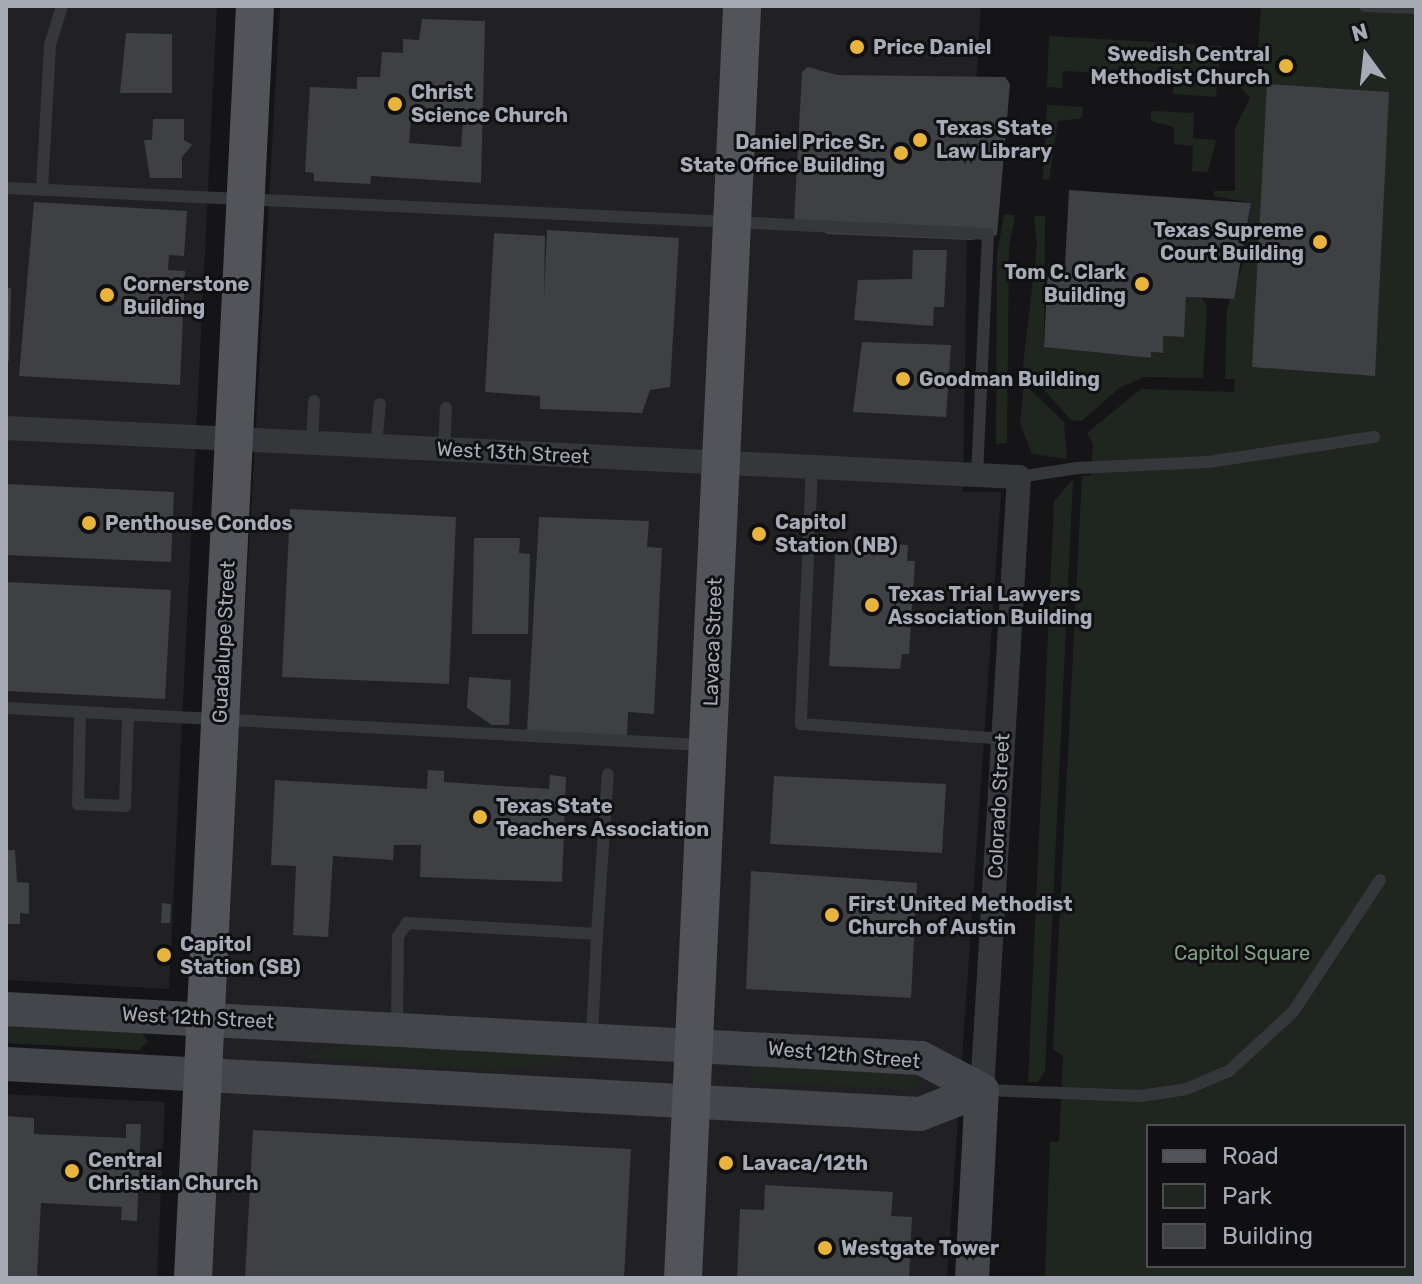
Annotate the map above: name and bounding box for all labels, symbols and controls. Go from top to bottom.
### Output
north arrow [1326,16,1406,96]
text: N [1349,17,1371,47]
place label: Price Daniel [873,35,992,59]
marker: Price Daniel [848,38,866,56]
place label: Swedish Central Methodist Church [1090,42,1270,89]
marker: Swedish Central Methodist Church [1277,57,1295,75]
place label: Christ Science Church [411,80,568,127]
marker: Christ Science Church [386,95,404,113]
place label: Texas State Law Library [936,116,1053,163]
place label: Daniel Price Sr. State Office Building [680,130,885,177]
marker: Texas State Law Library [911,131,929,149]
marker: Daniel Price Sr. State Office Building [892,144,910,162]
place label: Texas Supreme Court Building [1153,218,1304,265]
marker: Texas Supreme Court Building [1311,233,1329,251]
place label: Tom C. Clark Building [1004,260,1126,307]
place label: Cornerstone Building [123,272,249,319]
marker: Tom C. Clark Building [1133,275,1151,293]
marker: Cornerstone Building [98,286,116,304]
place label: Goodman Building [919,367,1100,391]
marker: Goodman Building [894,370,912,388]
street label: West 13th Street [436,437,590,469]
place label: Capitol Station (NB) [775,510,898,557]
place label: Penthouse Condos [105,511,293,535]
marker: Penthouse Condos [80,514,98,532]
marker: Capitol Station (NB) [750,525,768,543]
street label: Guadalupe Street [208,560,240,724]
street label: Lavaca Street [699,577,727,707]
place label: Texas Trial Lawyers Association Building [888,582,1093,629]
marker: Texas Trial Lawyers Association Building [863,596,881,614]
street label: Colorado Street [983,733,1015,879]
place label: Texas State Teachers Association [496,794,710,841]
marker: Texas State Teachers Association [471,808,489,826]
place label: First United Methodist Church of Austin [848,892,1073,939]
marker: First United Methodist Church of Austin [823,906,841,924]
place label: Capitol Station (SB) [180,932,301,979]
park label: Capitol Square [1174,941,1310,965]
marker: Capitol Station (SB) [155,946,173,964]
street label: West 12th Street [121,1002,275,1034]
street label: West 12th Street [767,1036,921,1074]
legend [1146,1124,1406,1268]
text: Road [1222,1142,1279,1170]
place label: Central Christian Church [88,1148,258,1195]
place label: Lavaca/12th [742,1151,868,1175]
marker: Lavaca/12th [717,1154,735,1172]
marker: Central Christian Church [63,1162,81,1180]
text: Park [1222,1182,1272,1210]
text: Building [1222,1222,1313,1250]
place label: Westgate Tower [841,1236,1000,1260]
marker: Westgate Tower [816,1239,834,1257]

